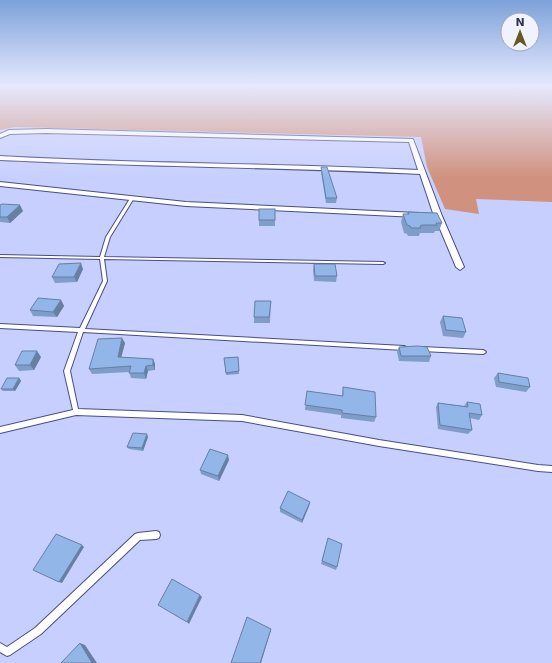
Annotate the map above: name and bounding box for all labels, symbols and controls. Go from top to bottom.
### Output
north arrow [500,12,540,52]
text: N [515,16,525,29]

